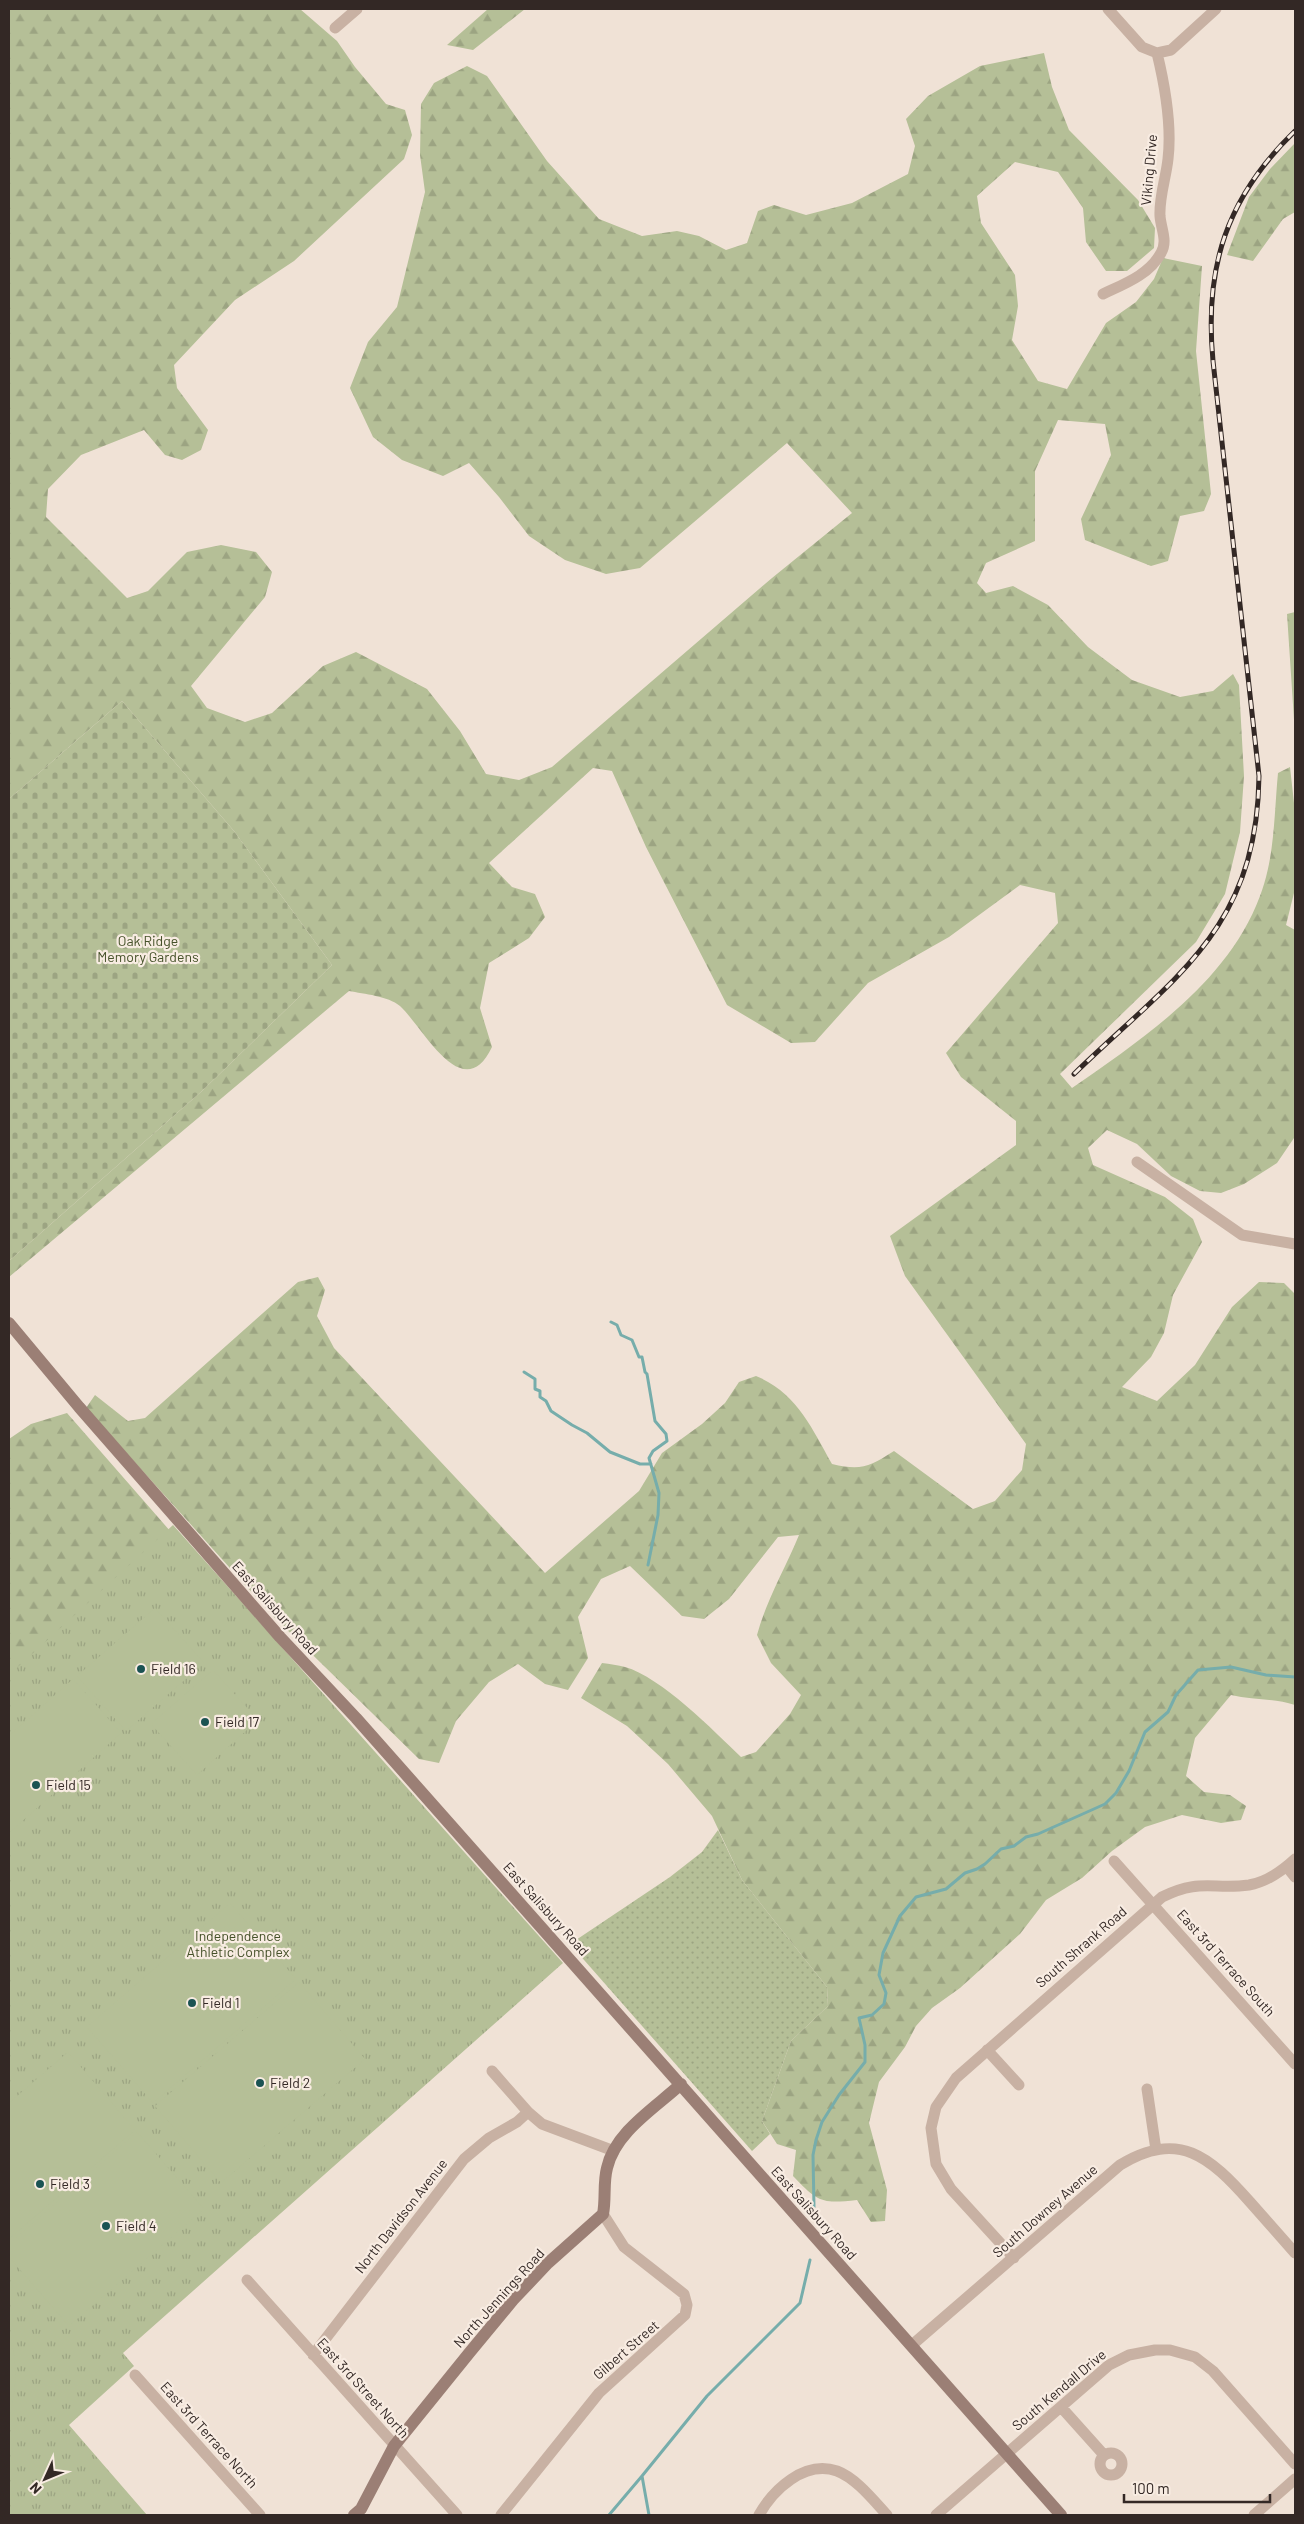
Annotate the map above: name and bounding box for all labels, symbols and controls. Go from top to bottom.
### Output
street label: Viking Drive [1137,134,1160,206]
park label: Oak Ridge Memory Gardens [97,932,199,965]
street label: East Salisbury Road [229,1557,322,1658]
place label: Field 16 [151,1660,196,1677]
marker: Field 16 [135,1663,147,1675]
place label: Field 17 [215,1713,260,1730]
marker: Field 17 [199,1716,211,1728]
place label: Field 15 [46,1776,91,1793]
marker: Field 15 [30,1779,42,1791]
street label: East Salisbury Road [500,1858,593,1959]
street label: South Shrank Road [1032,1902,1130,1991]
street label: East 3rd Terrace South [1174,1906,1279,2020]
park label: Independence Athletic Complex [187,1927,290,1960]
place label: Field 1 [202,1994,240,2011]
marker: Field 1 [186,1997,198,2009]
place label: Field 2 [270,2074,310,2091]
marker: Field 2 [254,2077,266,2089]
street label: North Davidson Avenue [351,2155,451,2276]
street label: South Downey Avenue [989,2160,1101,2261]
street label: East Salisbury Road [768,2162,861,2263]
place label: Field 3 [50,2175,90,2192]
marker: Field 3 [34,2178,46,2190]
place label: Field 4 [116,2217,156,2234]
marker: Field 4 [100,2220,112,2232]
street label: North Jennings Road [450,2245,548,2351]
street label: Gilbert Street [589,2316,662,2383]
street label: East 3rd Street North [314,2334,413,2441]
street label: South Kendall Drive [1008,2345,1109,2434]
street label: East 3rd Terrace North [157,2378,262,2491]
north arrow [20,2454,70,2504]
scale bar [1124,2472,1270,2504]
text: N [26,2479,45,2498]
text: 100 m [1132,2479,1170,2497]

